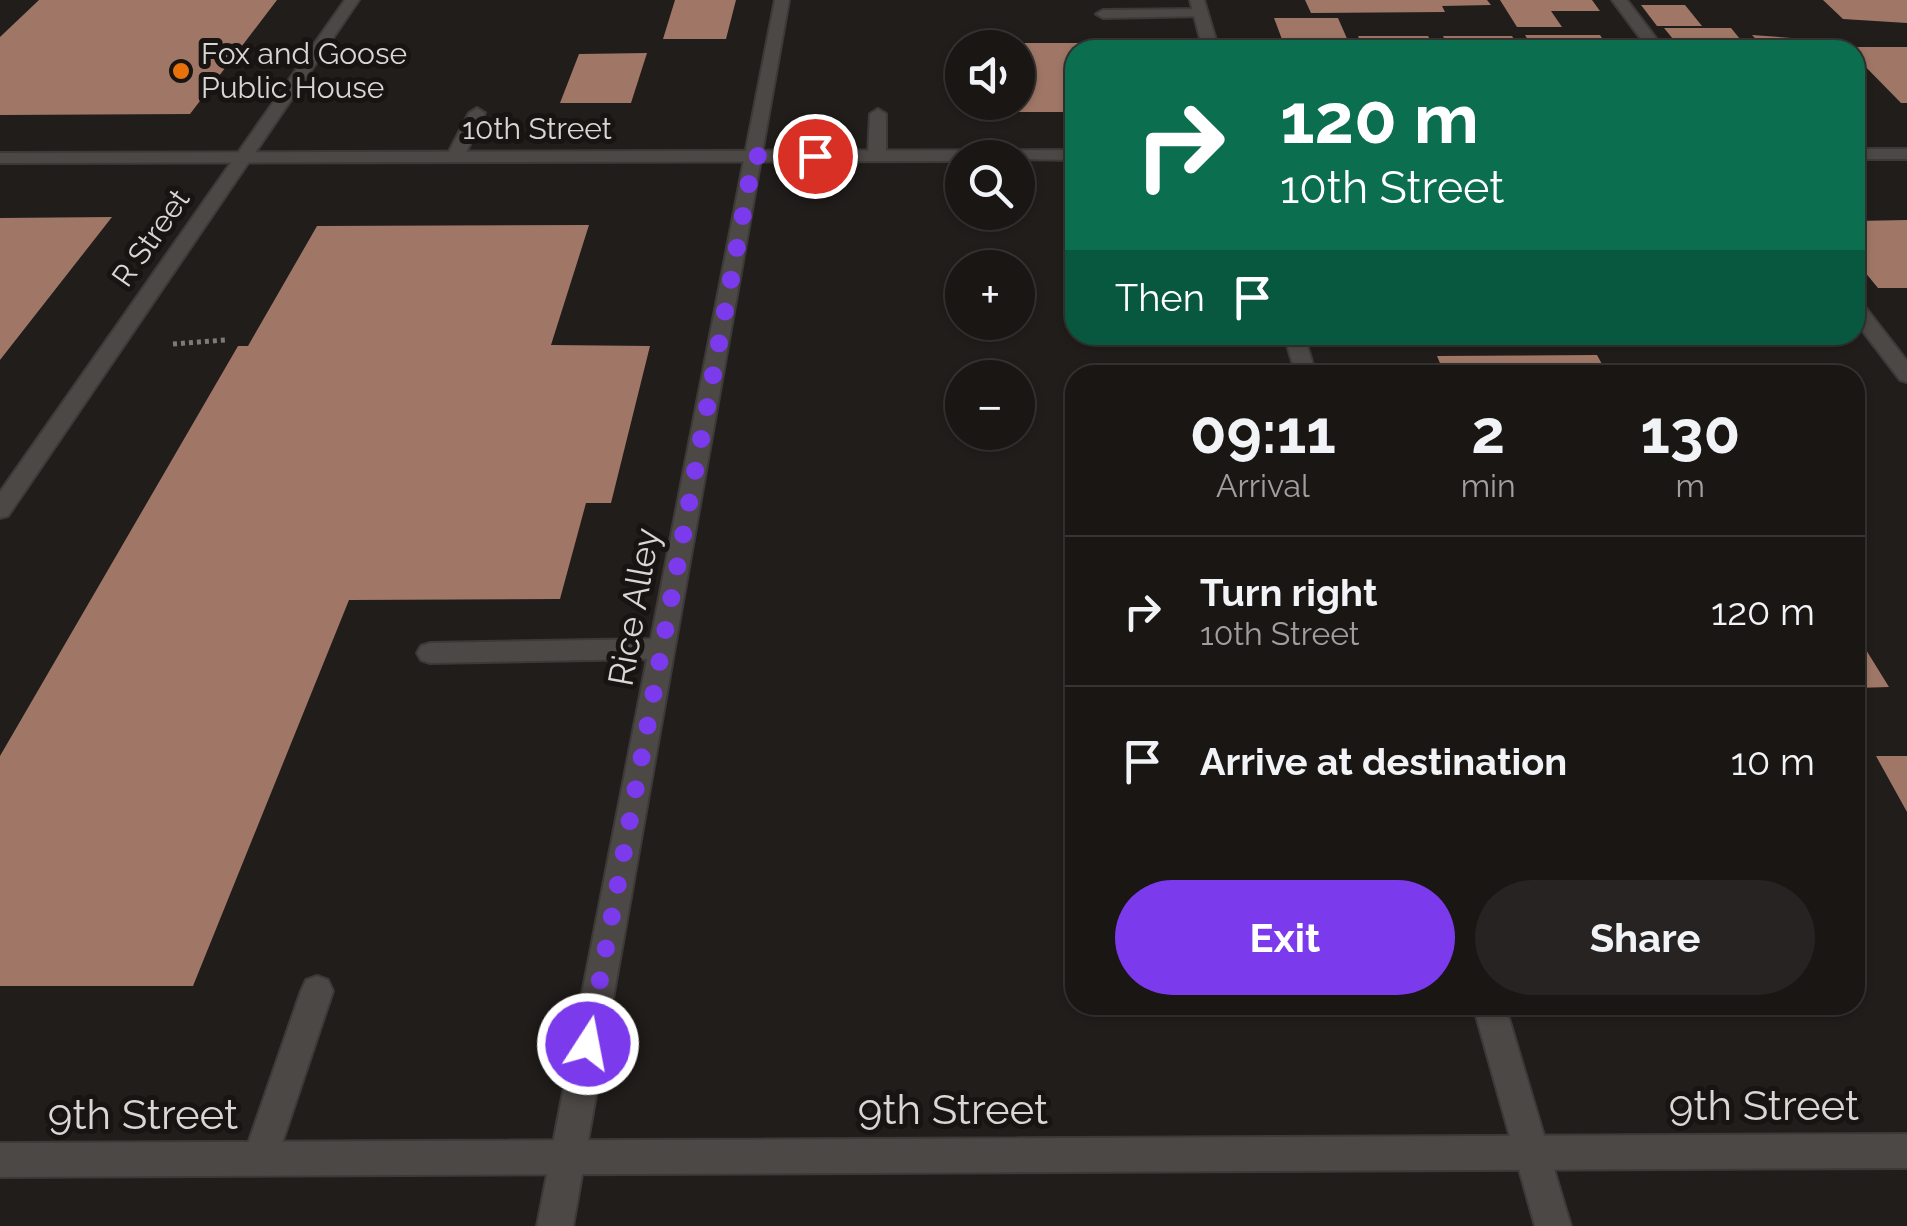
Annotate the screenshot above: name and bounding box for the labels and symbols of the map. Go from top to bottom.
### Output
place label: Fox and Goose Public House [201,36,407,105]
marker: Fox and Goose Public House [170,60,192,82]
street label: 10th Street [462,111,612,146]
pin [773,114,858,199]
street label: R Street [105,182,197,293]
street label: Rice Alley [599,525,668,689]
position arrow [536,992,640,1096]
street label: 9th Street [1669,1081,1859,1130]
street label: 9th Street [858,1085,1048,1134]
street label: 9th Street [48,1090,238,1139]

